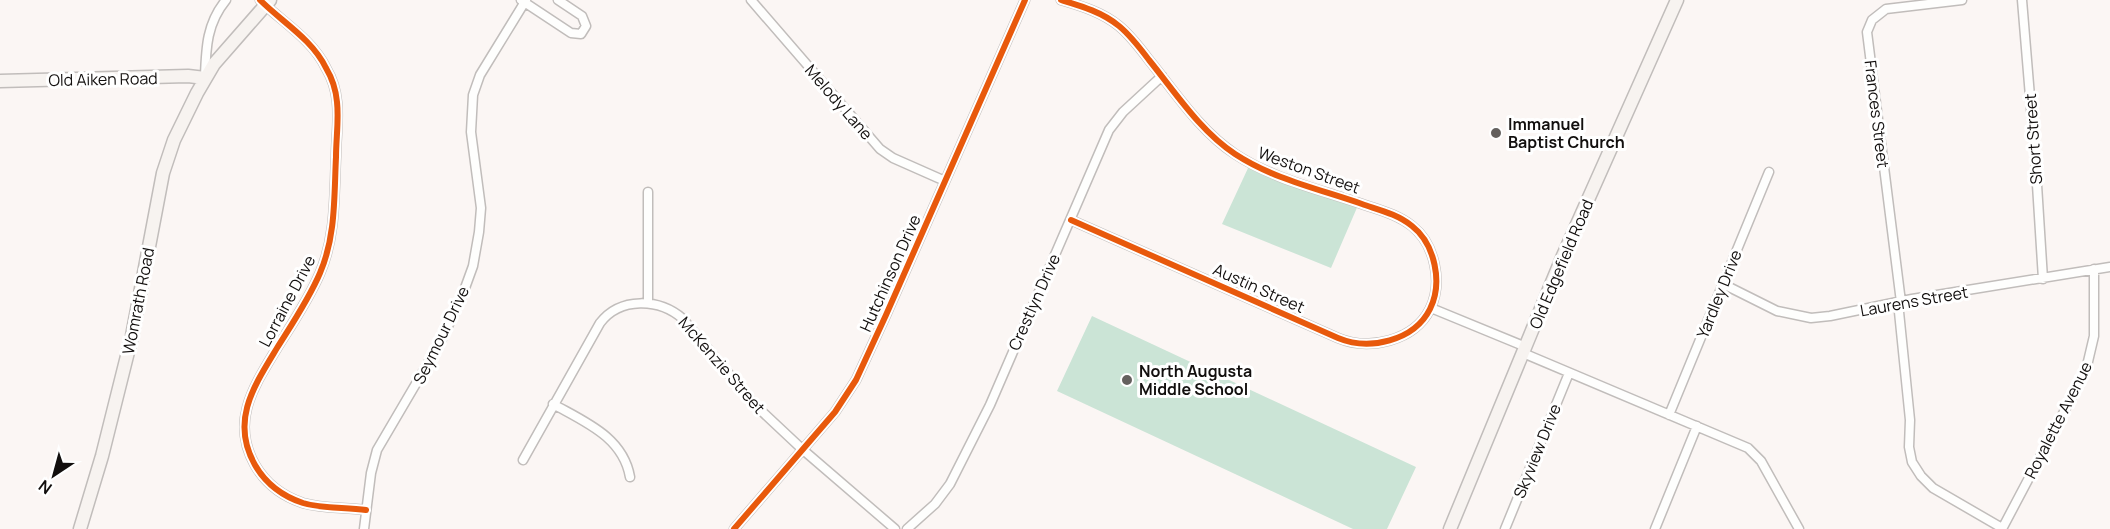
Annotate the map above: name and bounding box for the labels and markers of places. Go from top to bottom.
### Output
place label: Immanuel Baptist Church [1508,113,1625,153]
marker: Immanuel Baptist Church [1489,126,1503,140]
place label: North Augusta Middle School [1139,360,1252,400]
marker: North Augusta Middle School [1120,373,1134,387]

